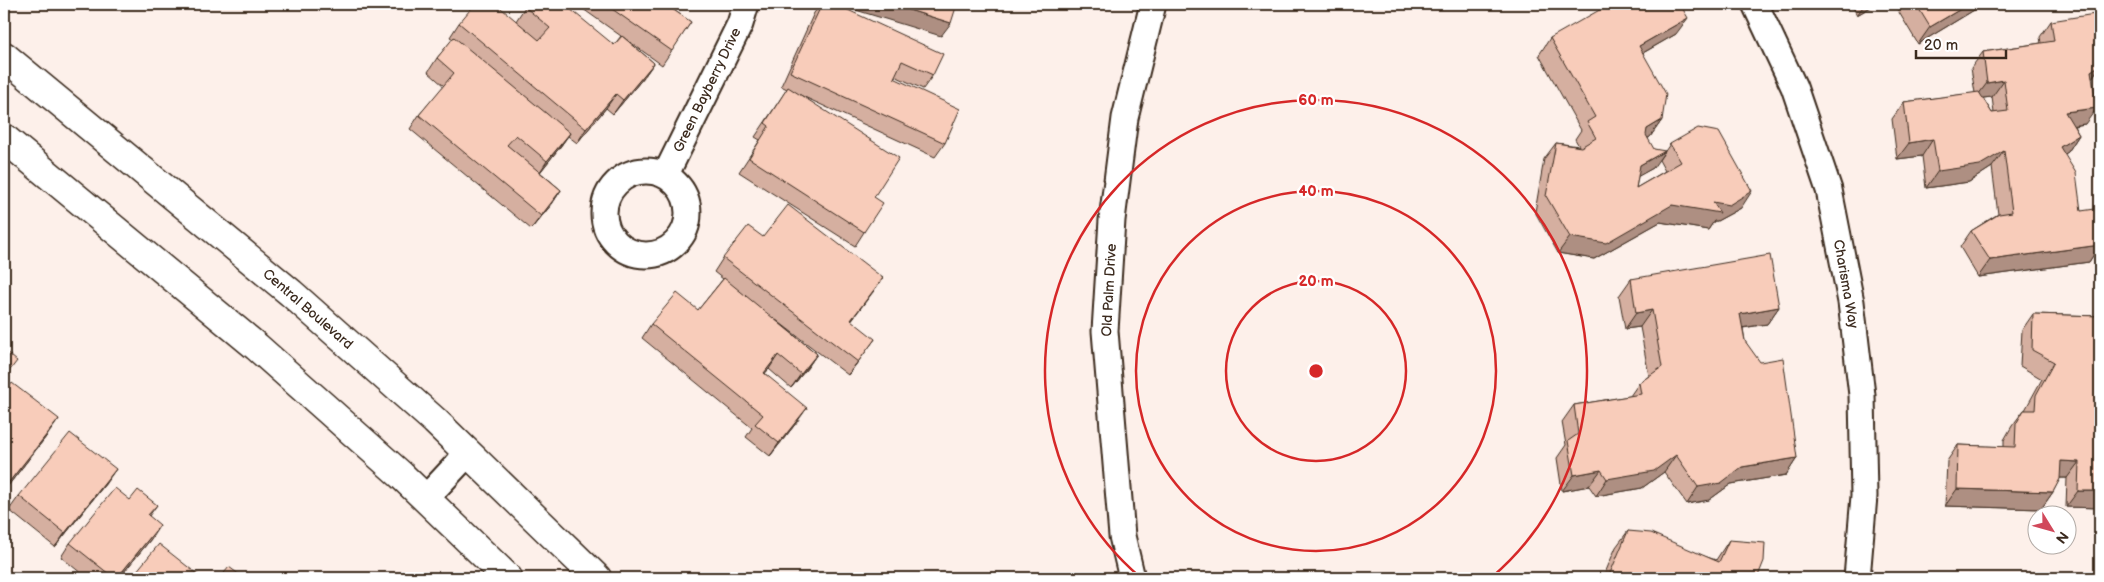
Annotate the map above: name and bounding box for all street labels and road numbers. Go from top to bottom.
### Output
street label: Green Bayberry Drive [669,25,745,155]
street label: Charisma Way [1830,238,1862,330]
street label: Old Palm Drive [1098,243,1120,337]
street label: Central Boulevard [259,265,357,353]

